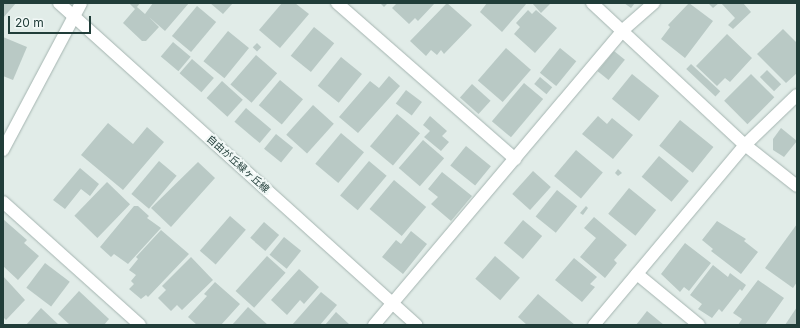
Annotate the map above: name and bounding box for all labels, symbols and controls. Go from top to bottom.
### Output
scale bar [10,8,93,34]
text: 20 m [15,15,44,30]
street label: 自由が丘緑ヶ丘線 [204,133,272,195]

